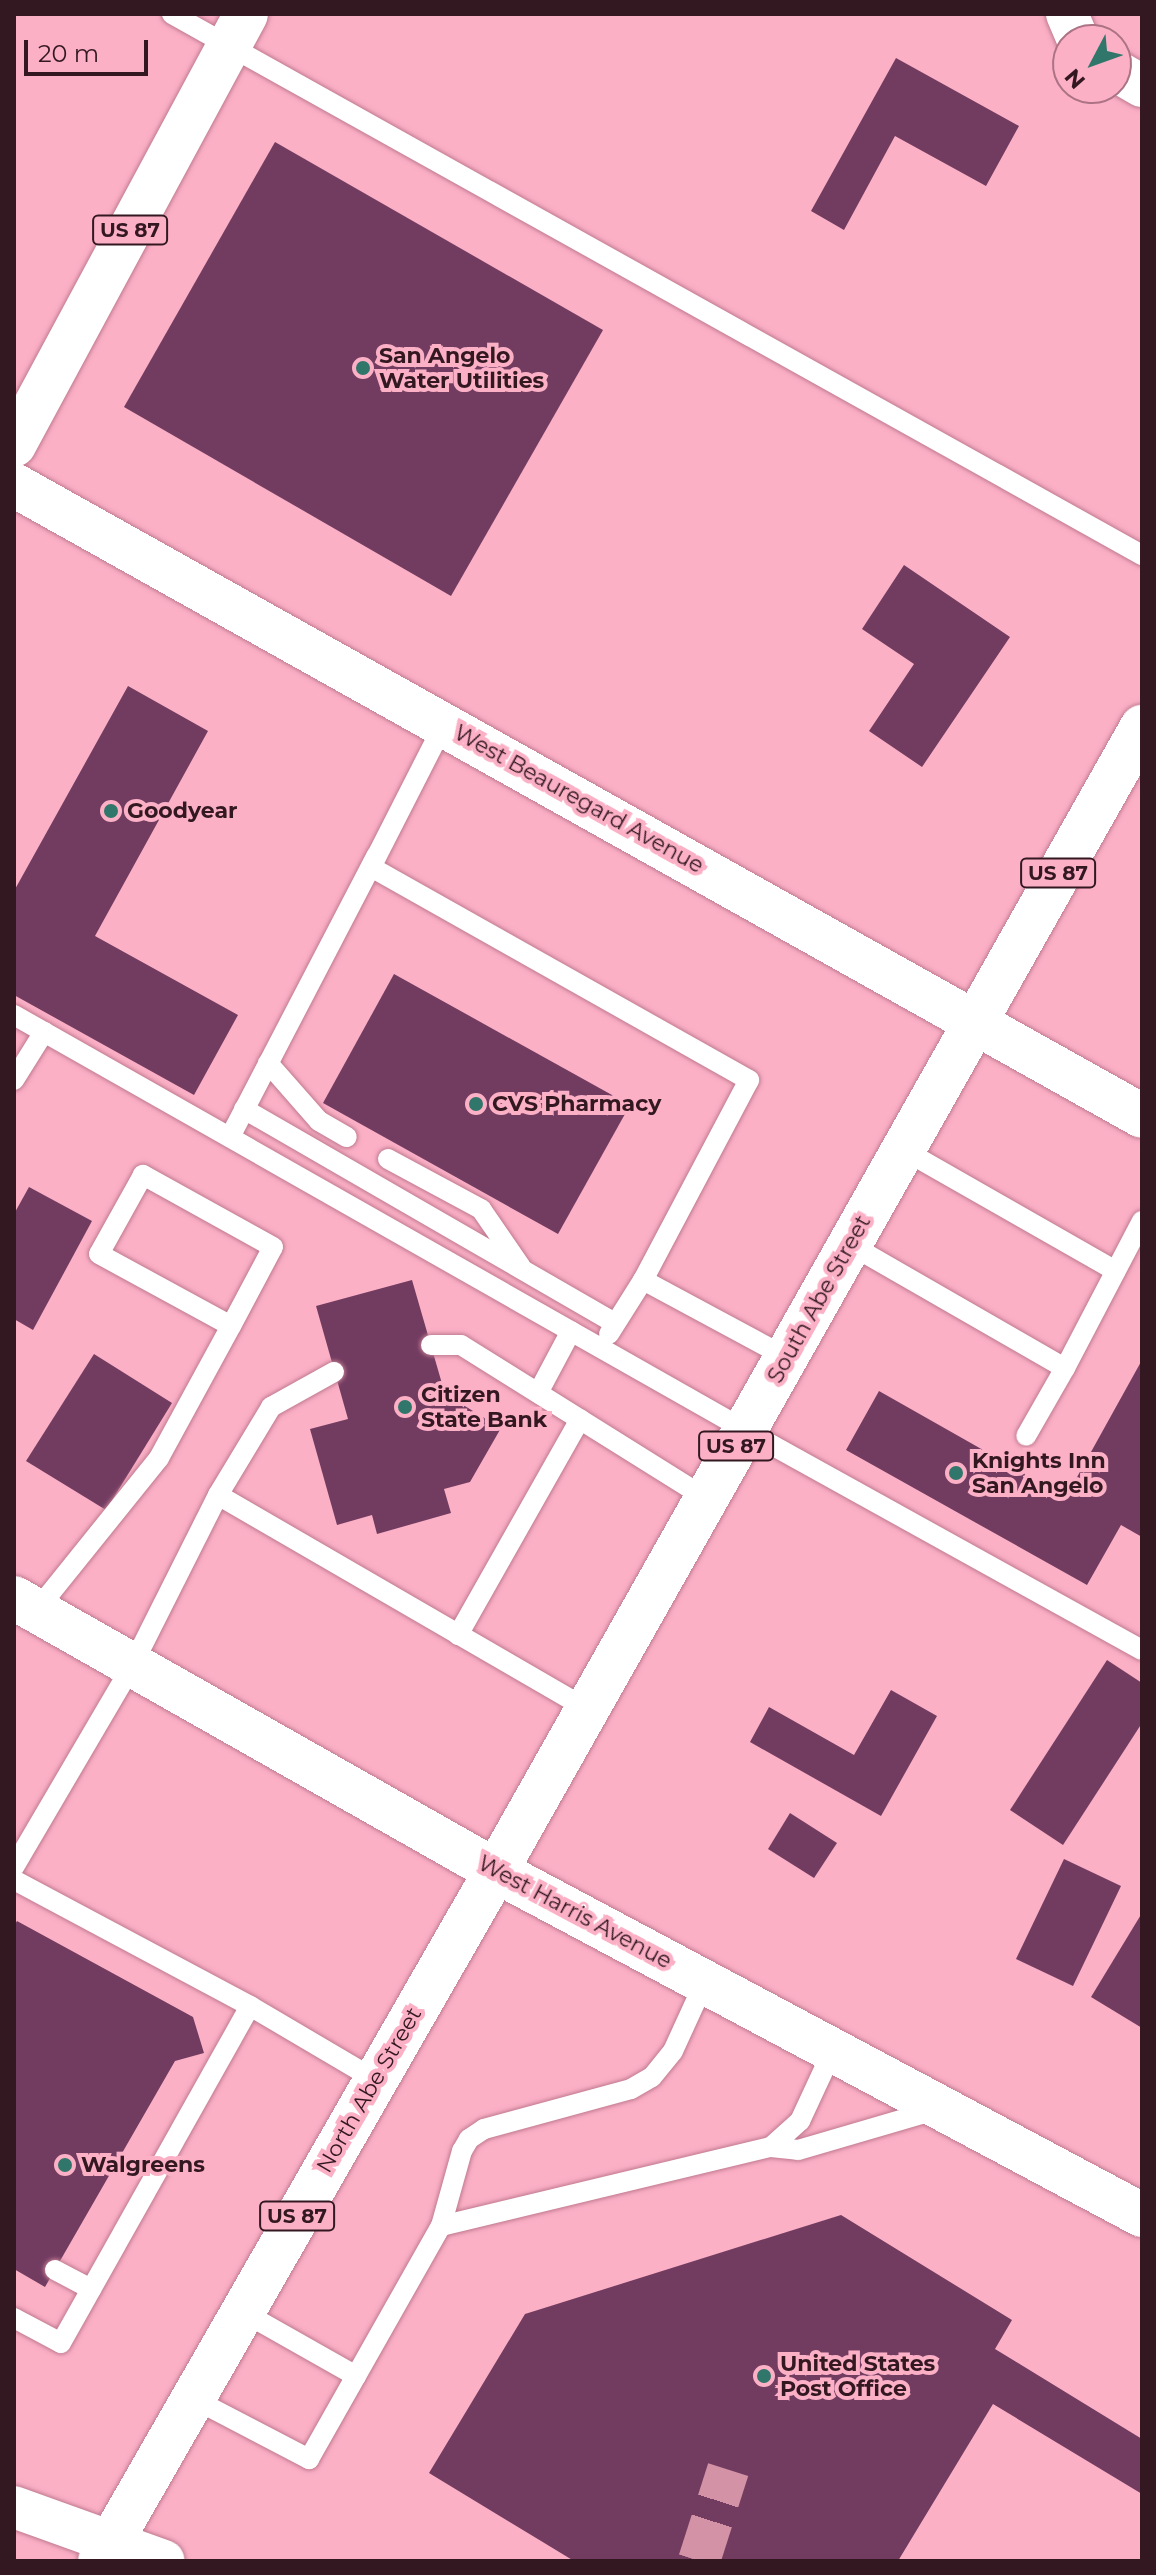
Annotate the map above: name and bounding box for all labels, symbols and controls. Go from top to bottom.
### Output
scale bar [28,24,152,74]
north arrow [1052,24,1132,104]
text: 20 m [38,39,99,68]
text: N [1059,63,1091,94]
road number: US 87 [92,214,168,246]
place label: San Angelo Water Utilities [379,342,544,394]
marker: San Angelo Water Utilities [354,359,372,377]
street label: West Beauregard Avenue [450,719,708,879]
place label: Goodyear [127,798,237,824]
marker: Goodyear [102,802,120,820]
road number: US 87 [1020,857,1096,889]
place label: CVS Pharmacy [492,1091,661,1117]
marker: CVS Pharmacy [467,1095,485,1113]
street label: South Abe Street [762,1210,876,1388]
place label: Citizen State Bank [421,1381,547,1432]
marker: Citizen State Bank [396,1398,414,1416]
road number: US 87 [698,1430,774,1462]
place label: Knights Inn San Angelo [972,1447,1106,1498]
marker: Knights Inn San Angelo [947,1464,965,1482]
street label: West Harris Avenue [474,1850,676,1974]
street label: North Abe Street [311,2003,427,2177]
place label: Walgreens [81,2152,205,2178]
marker: Walgreens [56,2156,74,2174]
road number: US 87 [259,2200,335,2232]
place label: United States Post Office [780,2350,935,2402]
marker: United States Post Office [755,2367,773,2385]

